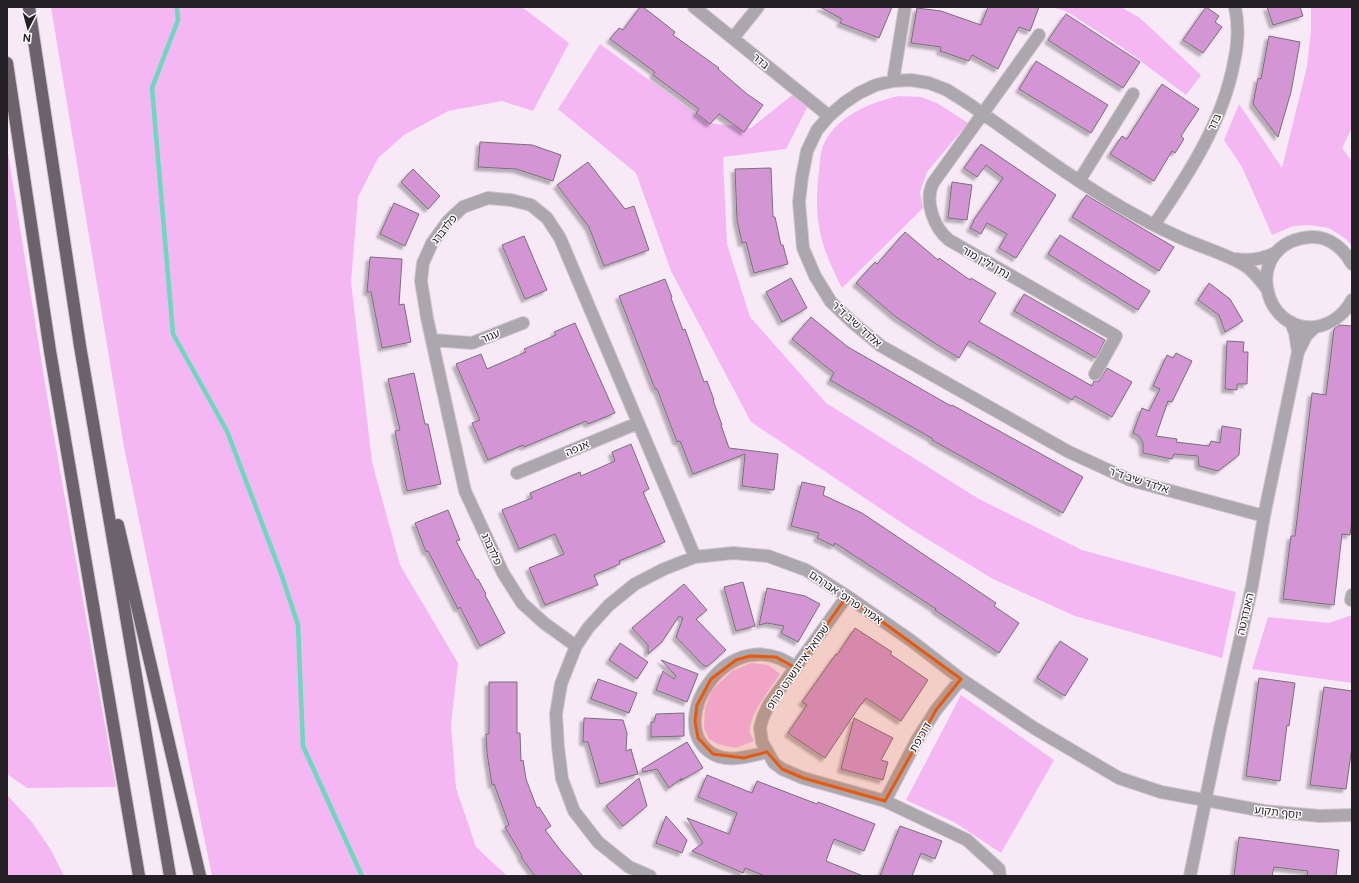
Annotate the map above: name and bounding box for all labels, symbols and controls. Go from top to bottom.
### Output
north arrow [8,8,48,48]
text: N [22,31,32,45]
street label: בדר [750,50,772,72]
street label: בדר [1204,111,1224,133]
street label: פלדברג [428,211,460,247]
street label: נתן ילין מור [959,243,1013,281]
street label: אלדד שיב ד"ר [829,298,885,350]
street label: עגור [478,326,502,346]
street label: אנפה [563,437,591,459]
street label: אלדד שיב ד"ר [1107,464,1171,496]
street label: פלדברג [479,531,506,568]
street label: אמיר פרופ' אברהם [807,567,886,627]
street label: האנדרטה [1233,591,1257,637]
street label: שמואל אייזנשרט פרופ' [763,620,833,712]
street label: דוכיפת [906,720,934,754]
street label: יוסף תקוע [1254,802,1302,822]

